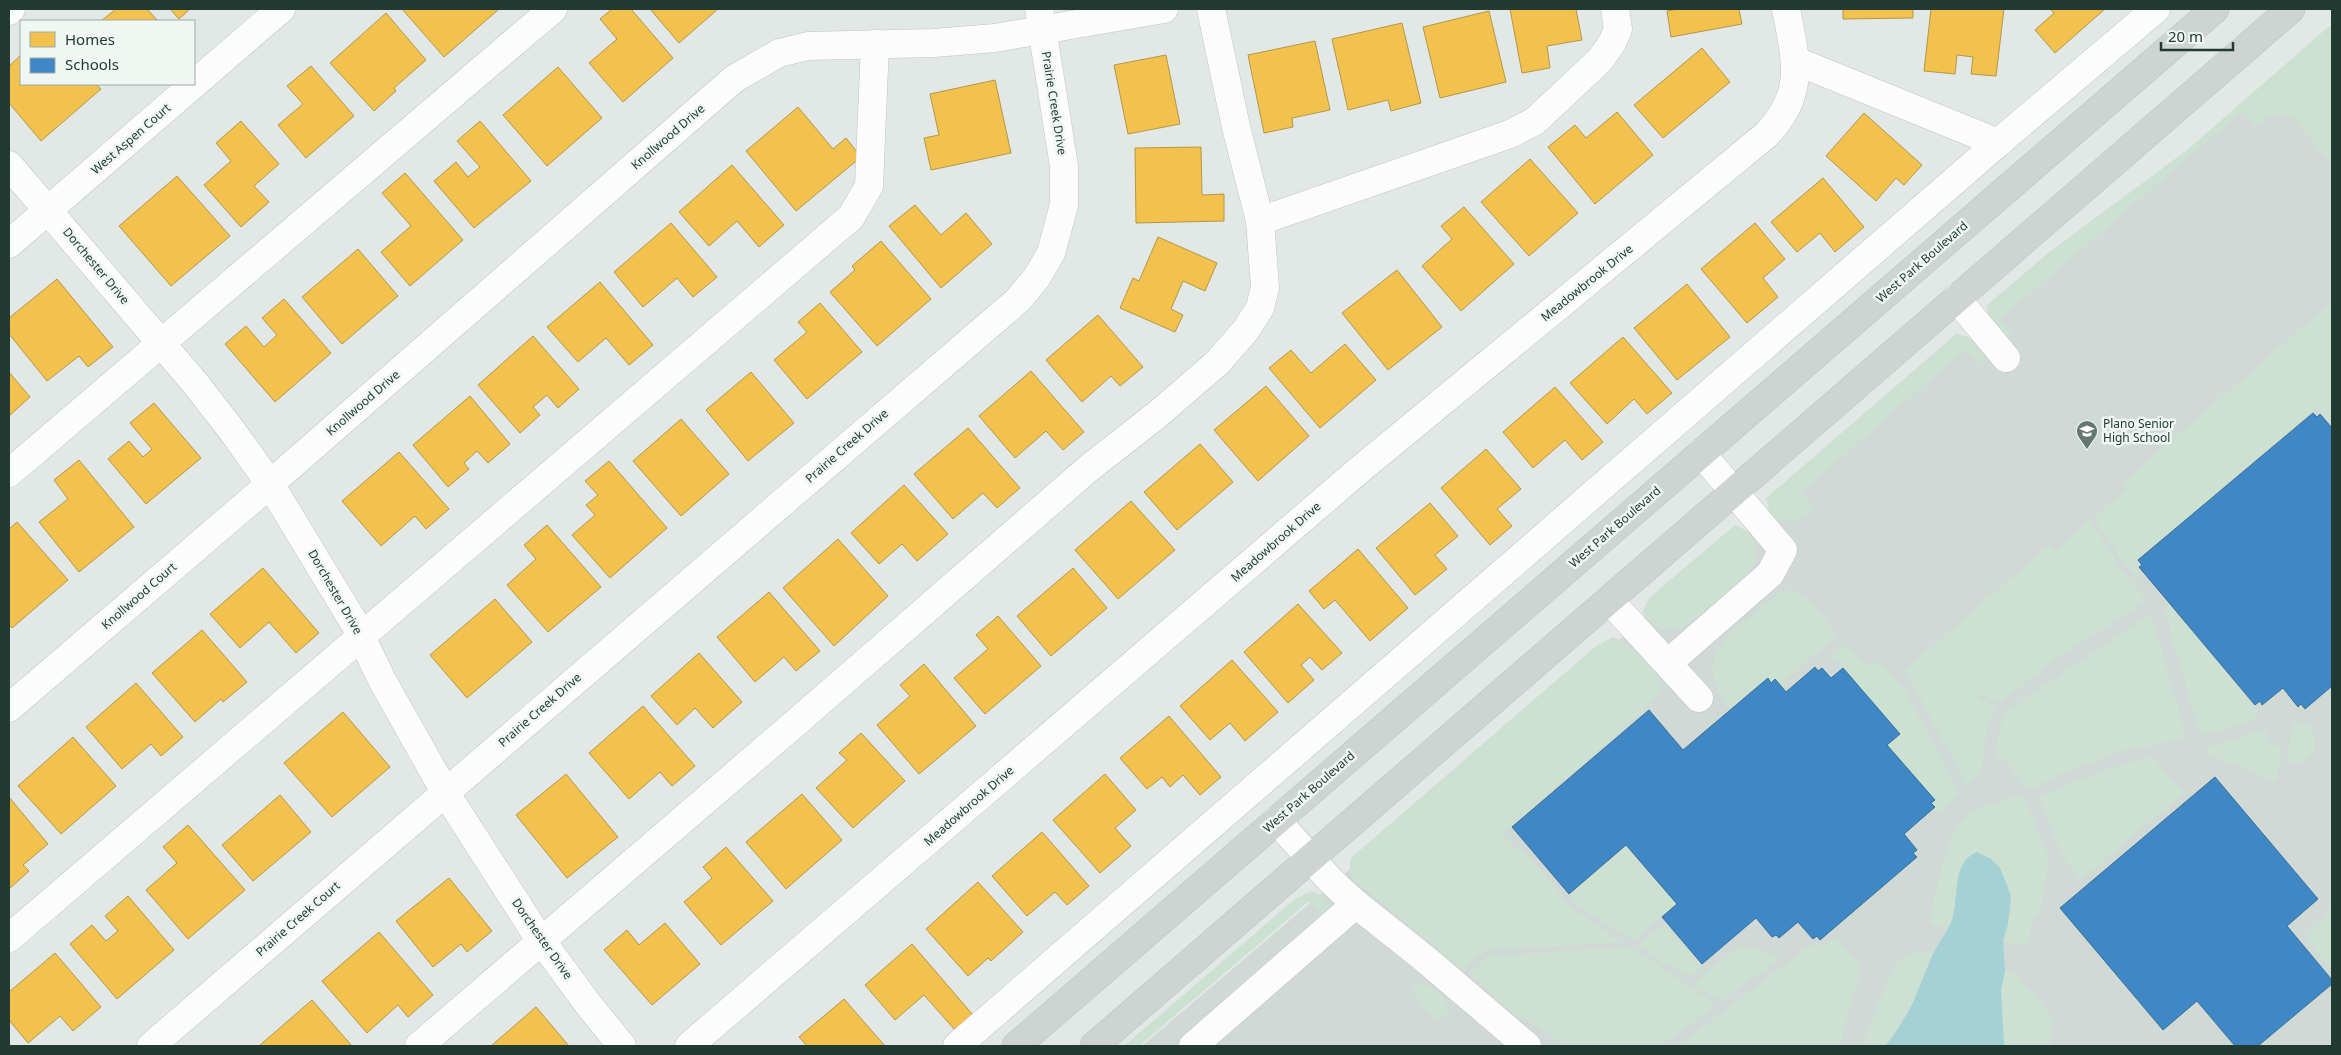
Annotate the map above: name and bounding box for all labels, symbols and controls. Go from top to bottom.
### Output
legend [20,20,195,85]
scale bar [2161,20,2234,52]
text: 20 m [2168,26,2203,46]
text: Homes [65,29,115,49]
street label: Prairie Creek Drive [1038,50,1071,156]
text: Schools [65,54,119,74]
street label: West Aspen Court [87,99,175,178]
street label: Knollwood Drive [627,100,708,173]
street label: West Park Boulevard [1872,217,1971,306]
street label: Dorchester Drive [59,224,134,308]
street label: Meadowbrook Drive [1537,240,1637,325]
street label: Knollwood Drive [322,366,403,439]
street label: Prairie Creek Drive [802,405,892,486]
place label: Plano Senior High School [2103,415,2174,446]
school or university icon: Plano Senior High School [2075,419,2099,450]
street label: West Park Boulevard [1565,482,1664,571]
street label: Meadowbrook Drive [1227,498,1324,585]
street label: Dorchester Drive [304,546,367,637]
street label: Knollwood Court [98,558,180,633]
street label: Prairie Creek Drive [495,669,585,750]
street label: West Park Boulevard [1259,747,1358,836]
street label: Meadowbrook Drive [920,762,1017,849]
street label: Prairie Creek Court [252,877,344,960]
street label: Dorchester Drive [508,895,577,983]

